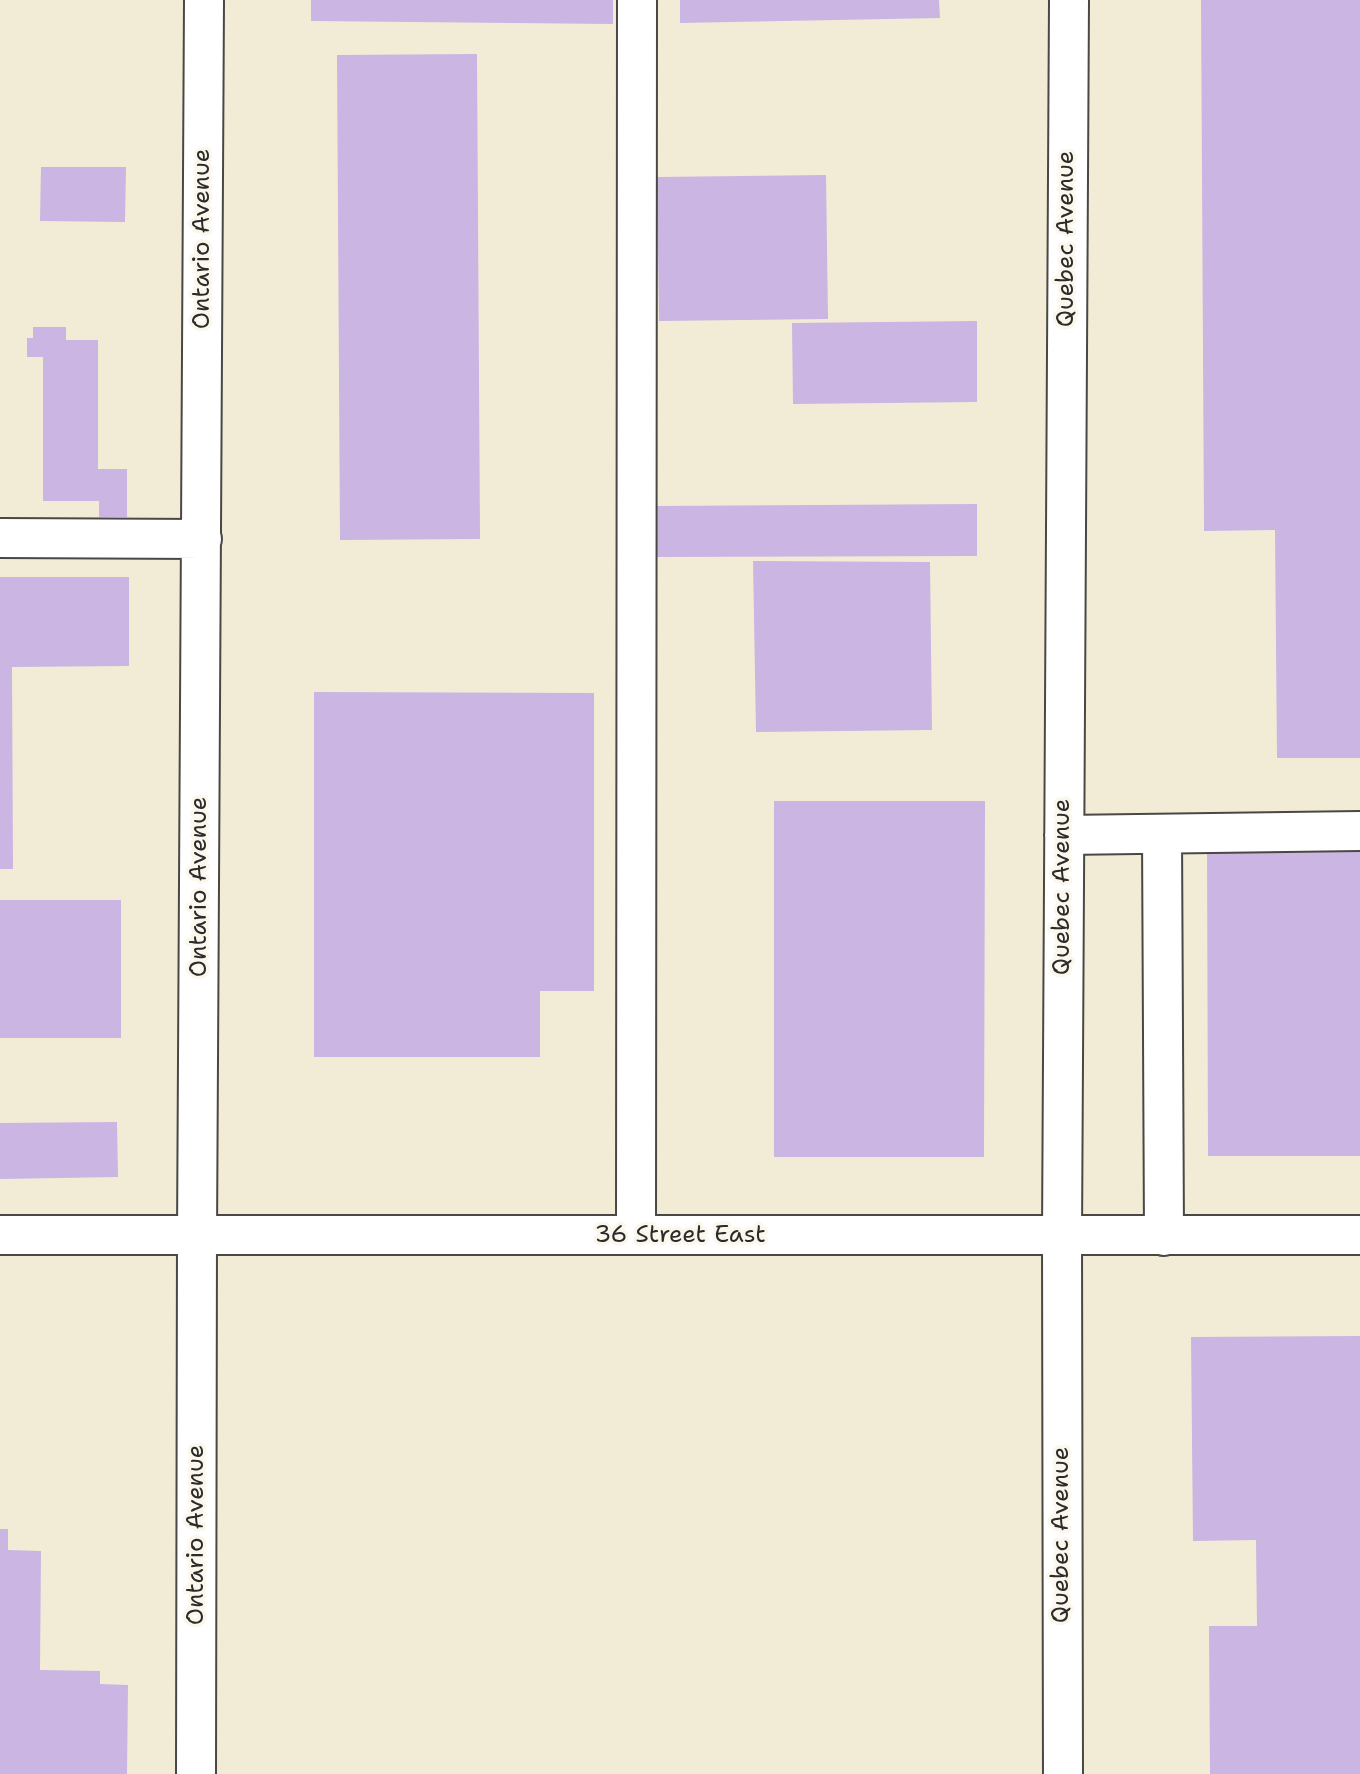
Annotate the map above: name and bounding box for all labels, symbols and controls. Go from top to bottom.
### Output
street label: Ontario Avenue [189,149,217,329]
street label: Quebec Avenue [1053,151,1081,327]
street label: Ontario Avenue [186,797,214,977]
street label: Quebec Avenue [1049,799,1077,975]
street label: 36 Street East [594,1222,766,1250]
street label: Ontario Avenue [183,1445,211,1625]
street label: Quebec Avenue [1048,1447,1076,1623]

